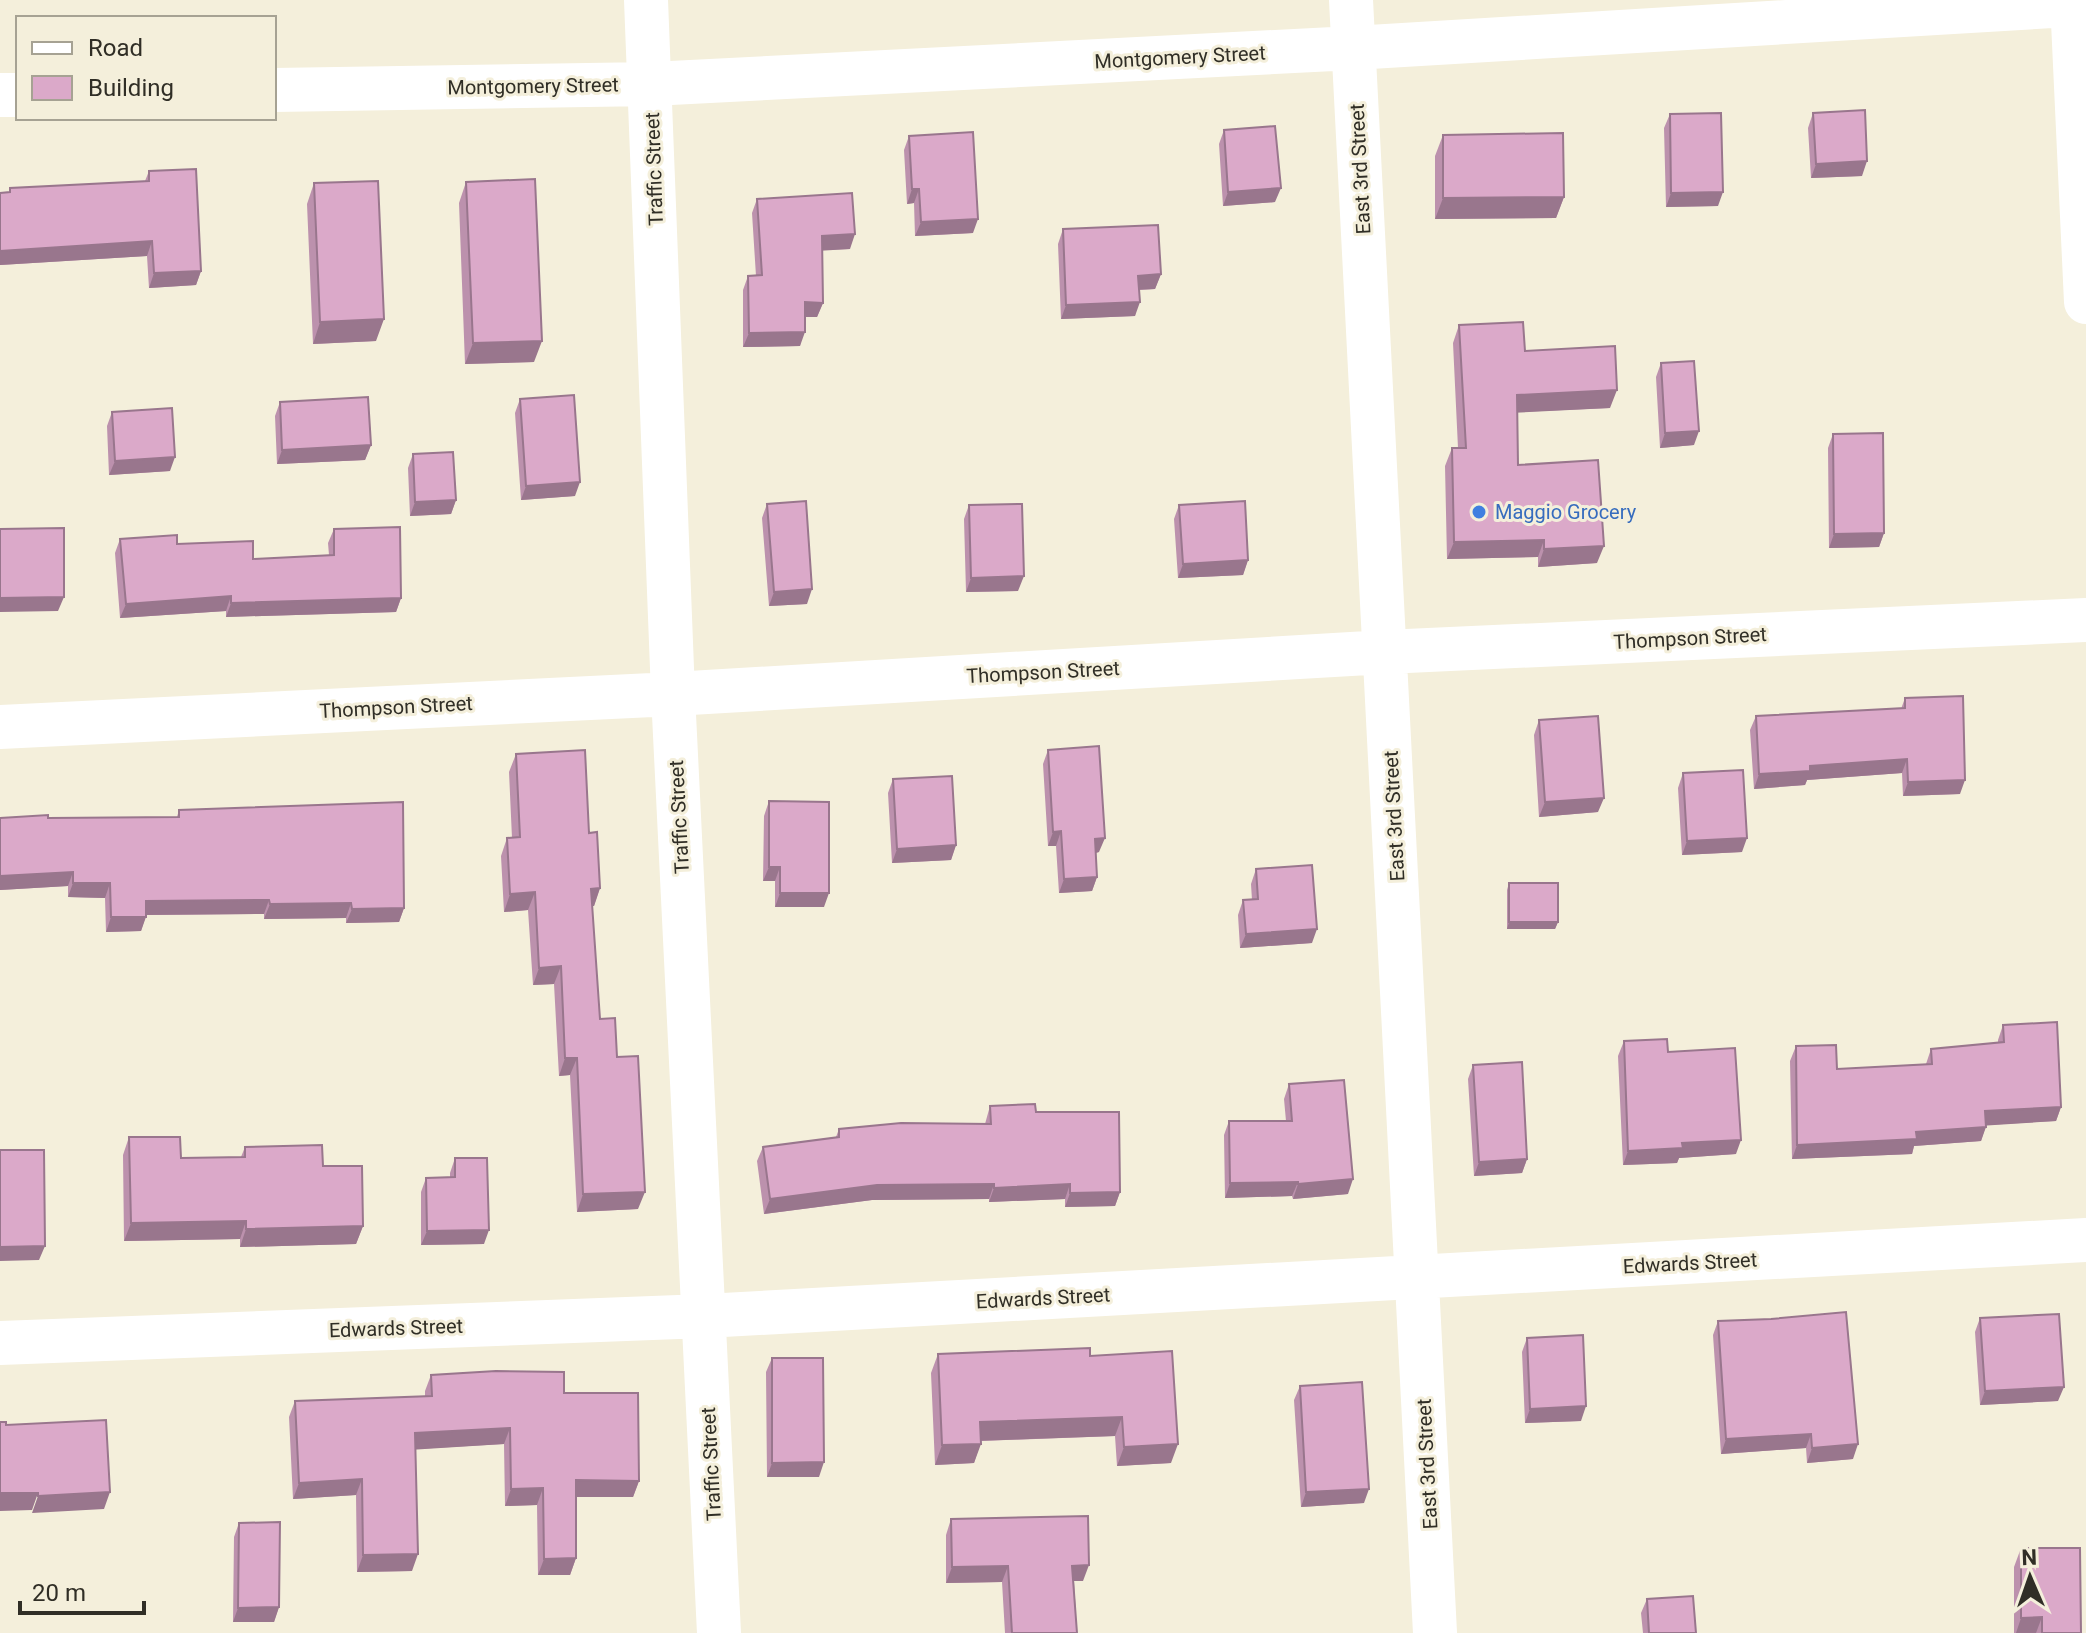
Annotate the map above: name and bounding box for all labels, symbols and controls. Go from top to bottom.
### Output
legend [16,16,276,120]
text: Road [88,34,143,62]
street label: Montgomery Street [1094,41,1266,73]
street label: Montgomery Street [447,73,619,99]
text: Building [88,74,174,102]
street label: East 3rd Street [1345,103,1375,235]
street label: Traffic Street [640,112,668,226]
place label: Maggio Grocery [1495,500,1637,524]
marker: Maggio Grocery [1470,503,1488,521]
street label: Thompson Street [1613,622,1767,654]
street label: Thompson Street [966,656,1120,688]
street label: Thompson Street [319,691,473,723]
street label: East 3rd Street [1379,750,1409,882]
street label: Traffic Street [664,760,694,874]
street label: Edwards Street [1622,1248,1758,1278]
street label: Edwards Street [975,1283,1111,1313]
street label: Edwards Street [328,1314,464,1342]
street label: East 3rd Street [1412,1398,1442,1530]
street label: Traffic Street [696,1407,726,1521]
north arrow [1990,1537,2070,1617]
text: N [2021,1545,2038,1570]
scale bar [20,1565,144,1615]
text: 20 m [32,1579,86,1607]

